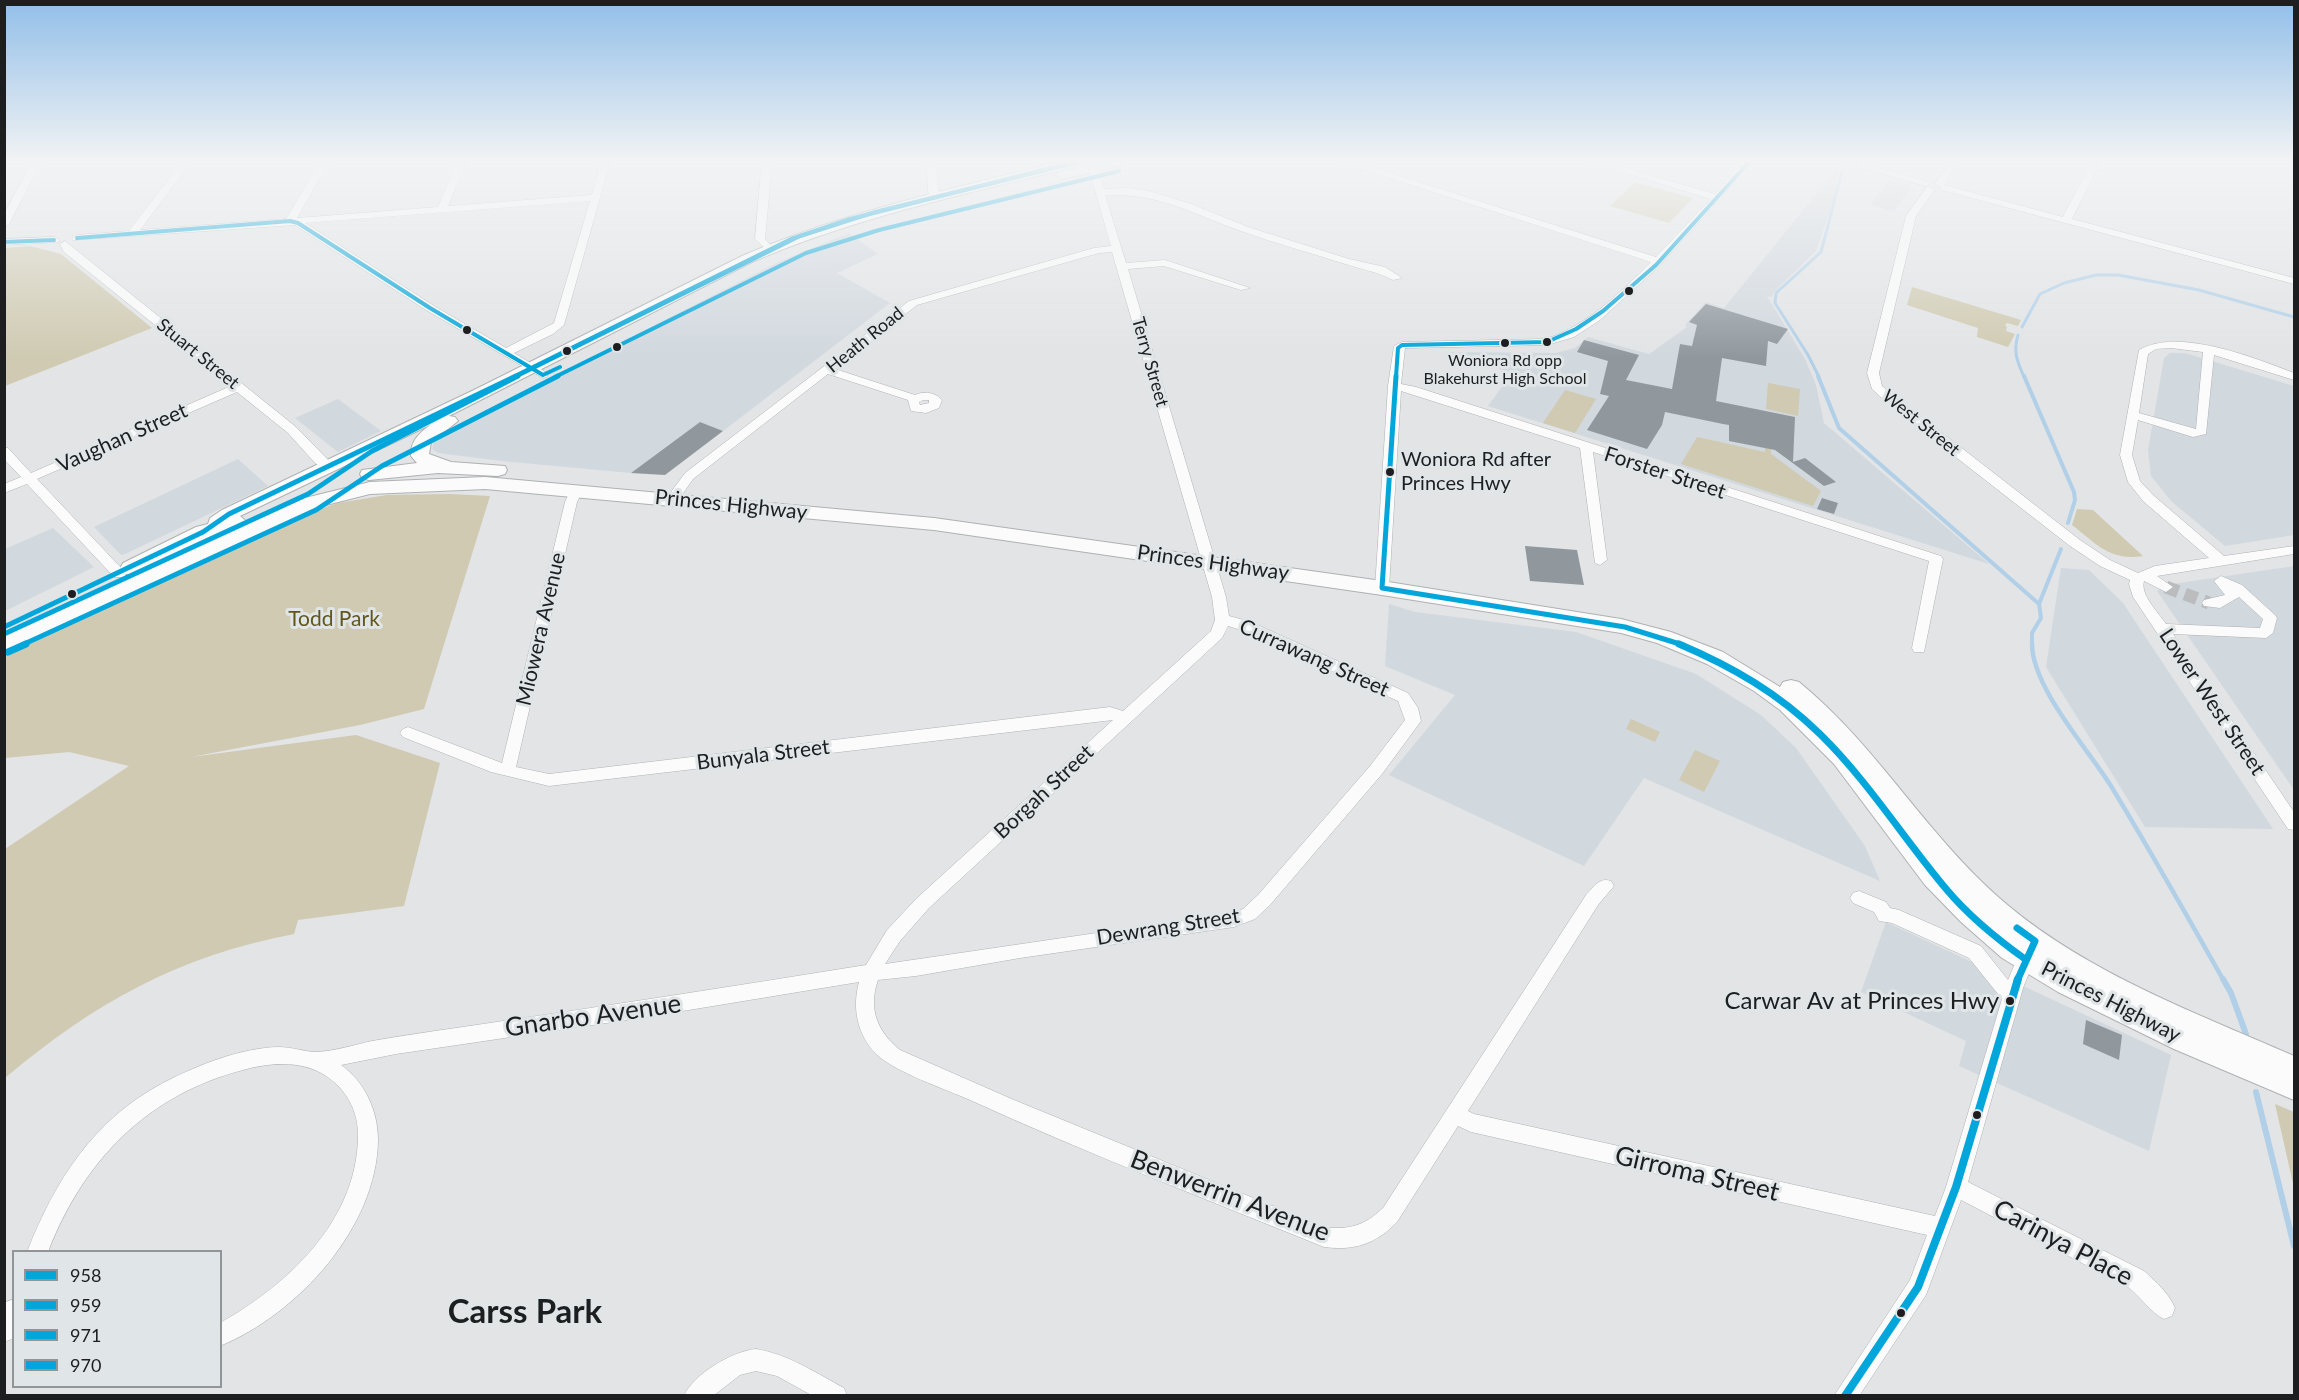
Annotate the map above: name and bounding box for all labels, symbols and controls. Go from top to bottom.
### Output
unlabelled marker [1623,285,1635,297]
street label: Heath Road [822,302,908,378]
street label: Stuart Street [152,314,244,394]
street label: Terry Street [1127,315,1173,409]
unlabelled marker [461,324,473,336]
unlabelled marker [1541,336,1553,348]
marker: Woniora Rd opp Blakehurst High School [1499,337,1511,349]
unlabelled marker [611,341,623,353]
unlabelled marker [561,345,573,357]
place label: Woniora Rd opp Blakehurst High School [1424,351,1586,389]
street label: West Street [1878,385,1964,461]
street label: Vaughan Street [53,398,191,478]
street label: Forster Street [1601,441,1729,505]
place label: Woniora Rd after Princes Hwy [1401,448,1551,495]
marker: Woniora Rd after Princes Hwy [1384,466,1396,478]
street label: Princes Highway [654,484,808,526]
street label: Princes Highway [1135,540,1291,586]
street label: Miowera Avenue [511,550,571,708]
unlabelled marker [66,588,78,600]
park label: Todd Park [288,606,380,632]
street label: Currawang Street [1235,614,1393,702]
street label: Lower West Street [2154,624,2270,780]
street label: Bunyala Street [695,734,831,776]
street label: Borgah Street [989,740,1099,844]
street label: Dewrang Street [1095,903,1241,951]
street label: Princes Highway [2037,956,2185,1048]
place label: Carwar Av at Princes Hwy [1725,987,1999,1015]
street label: Gnarbo Avenue [503,988,683,1044]
marker: Carwar Av at Princes Hwy [2004,995,2016,1007]
unlabelled marker [1971,1109,1983,1121]
street label: Girroma Street [1612,1140,1782,1208]
street label: Benwerrin Avenue [1126,1144,1334,1248]
street label: Carinya Place [1988,1193,2138,1293]
legend [12,1250,222,1388]
text: 958 [70,1264,101,1286]
district label: Carss Park [448,1292,602,1332]
text: 959 [70,1294,101,1316]
unlabelled marker [1895,1307,1907,1319]
text: 971 [70,1324,101,1346]
text: 970 [70,1354,101,1376]

